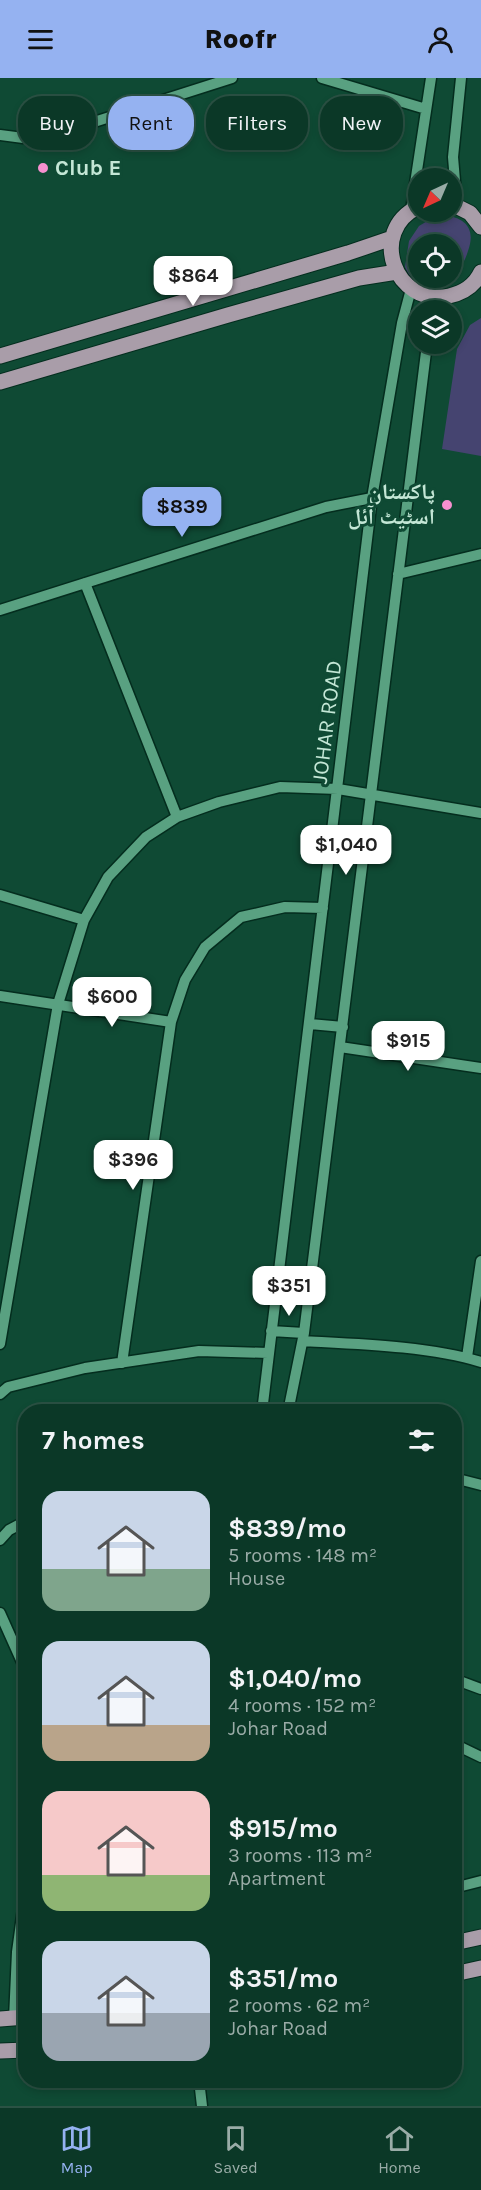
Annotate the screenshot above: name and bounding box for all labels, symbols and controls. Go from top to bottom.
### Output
icon: menu [24,23,57,56]
text: Roofr [204,23,277,55]
icon: person [424,23,457,56]
chip: Buy [18,96,96,150]
chip: Rent [108,96,194,150]
chip: Filters [206,96,308,150]
chip: New [320,96,403,150]
place label: Club E [55,155,121,181]
marker: Club E [36,161,50,175]
north arrow [408,168,462,222]
map controls [408,168,462,354]
button: locate [408,234,462,288]
pin: $864 [157,256,229,307]
text: $864 [168,264,218,287]
button: layers [408,300,462,354]
place label: پاکستان اسٹیٹ آئل [348,479,435,530]
pin: $839 [146,487,218,538]
text: $839 [156,495,208,518]
marker: پاکستان اسٹیٹ آئل [440,498,454,512]
street label: JOHAR ROAD [307,659,347,785]
pin: $1,040 [297,825,395,876]
text: $1,040 [314,833,378,856]
pin: $600 [76,977,148,1028]
text: $600 [86,985,138,1008]
pin: $915 [372,1021,444,1072]
text: $915 [386,1029,430,1052]
pin: $396 [97,1140,169,1191]
text: $396 [108,1148,158,1171]
pin: $351 [253,1266,325,1317]
text: $351 [267,1274,312,1297]
icon: filters [405,1424,438,1457]
text: 7 homes [42,1425,145,1456]
text: $839/mo [228,1513,346,1544]
icon: home [90,1515,162,1587]
text: 5 rooms · 148 m² [228,1544,377,1567]
text: House [228,1567,285,1590]
text: $1,040/mo [228,1663,362,1694]
icon: home [90,1665,162,1737]
text: 4 rooms · 152 m² [228,1694,376,1717]
text: Johar Road [228,1717,328,1740]
text: $915/mo [228,1813,338,1844]
icon: home [90,1815,162,1887]
text: 3 rooms · 113 m² [228,1844,372,1867]
text: Apartment [228,1867,326,1890]
text: $351/mo [228,1963,338,1994]
icon: home [90,1965,162,2037]
text: 2 rooms · 62 m² [228,1994,370,2017]
text: Johar Road [228,2017,328,2040]
tab: Map [60,2122,93,2177]
tab: Saved [214,2122,258,2177]
tab: Home [378,2122,421,2177]

